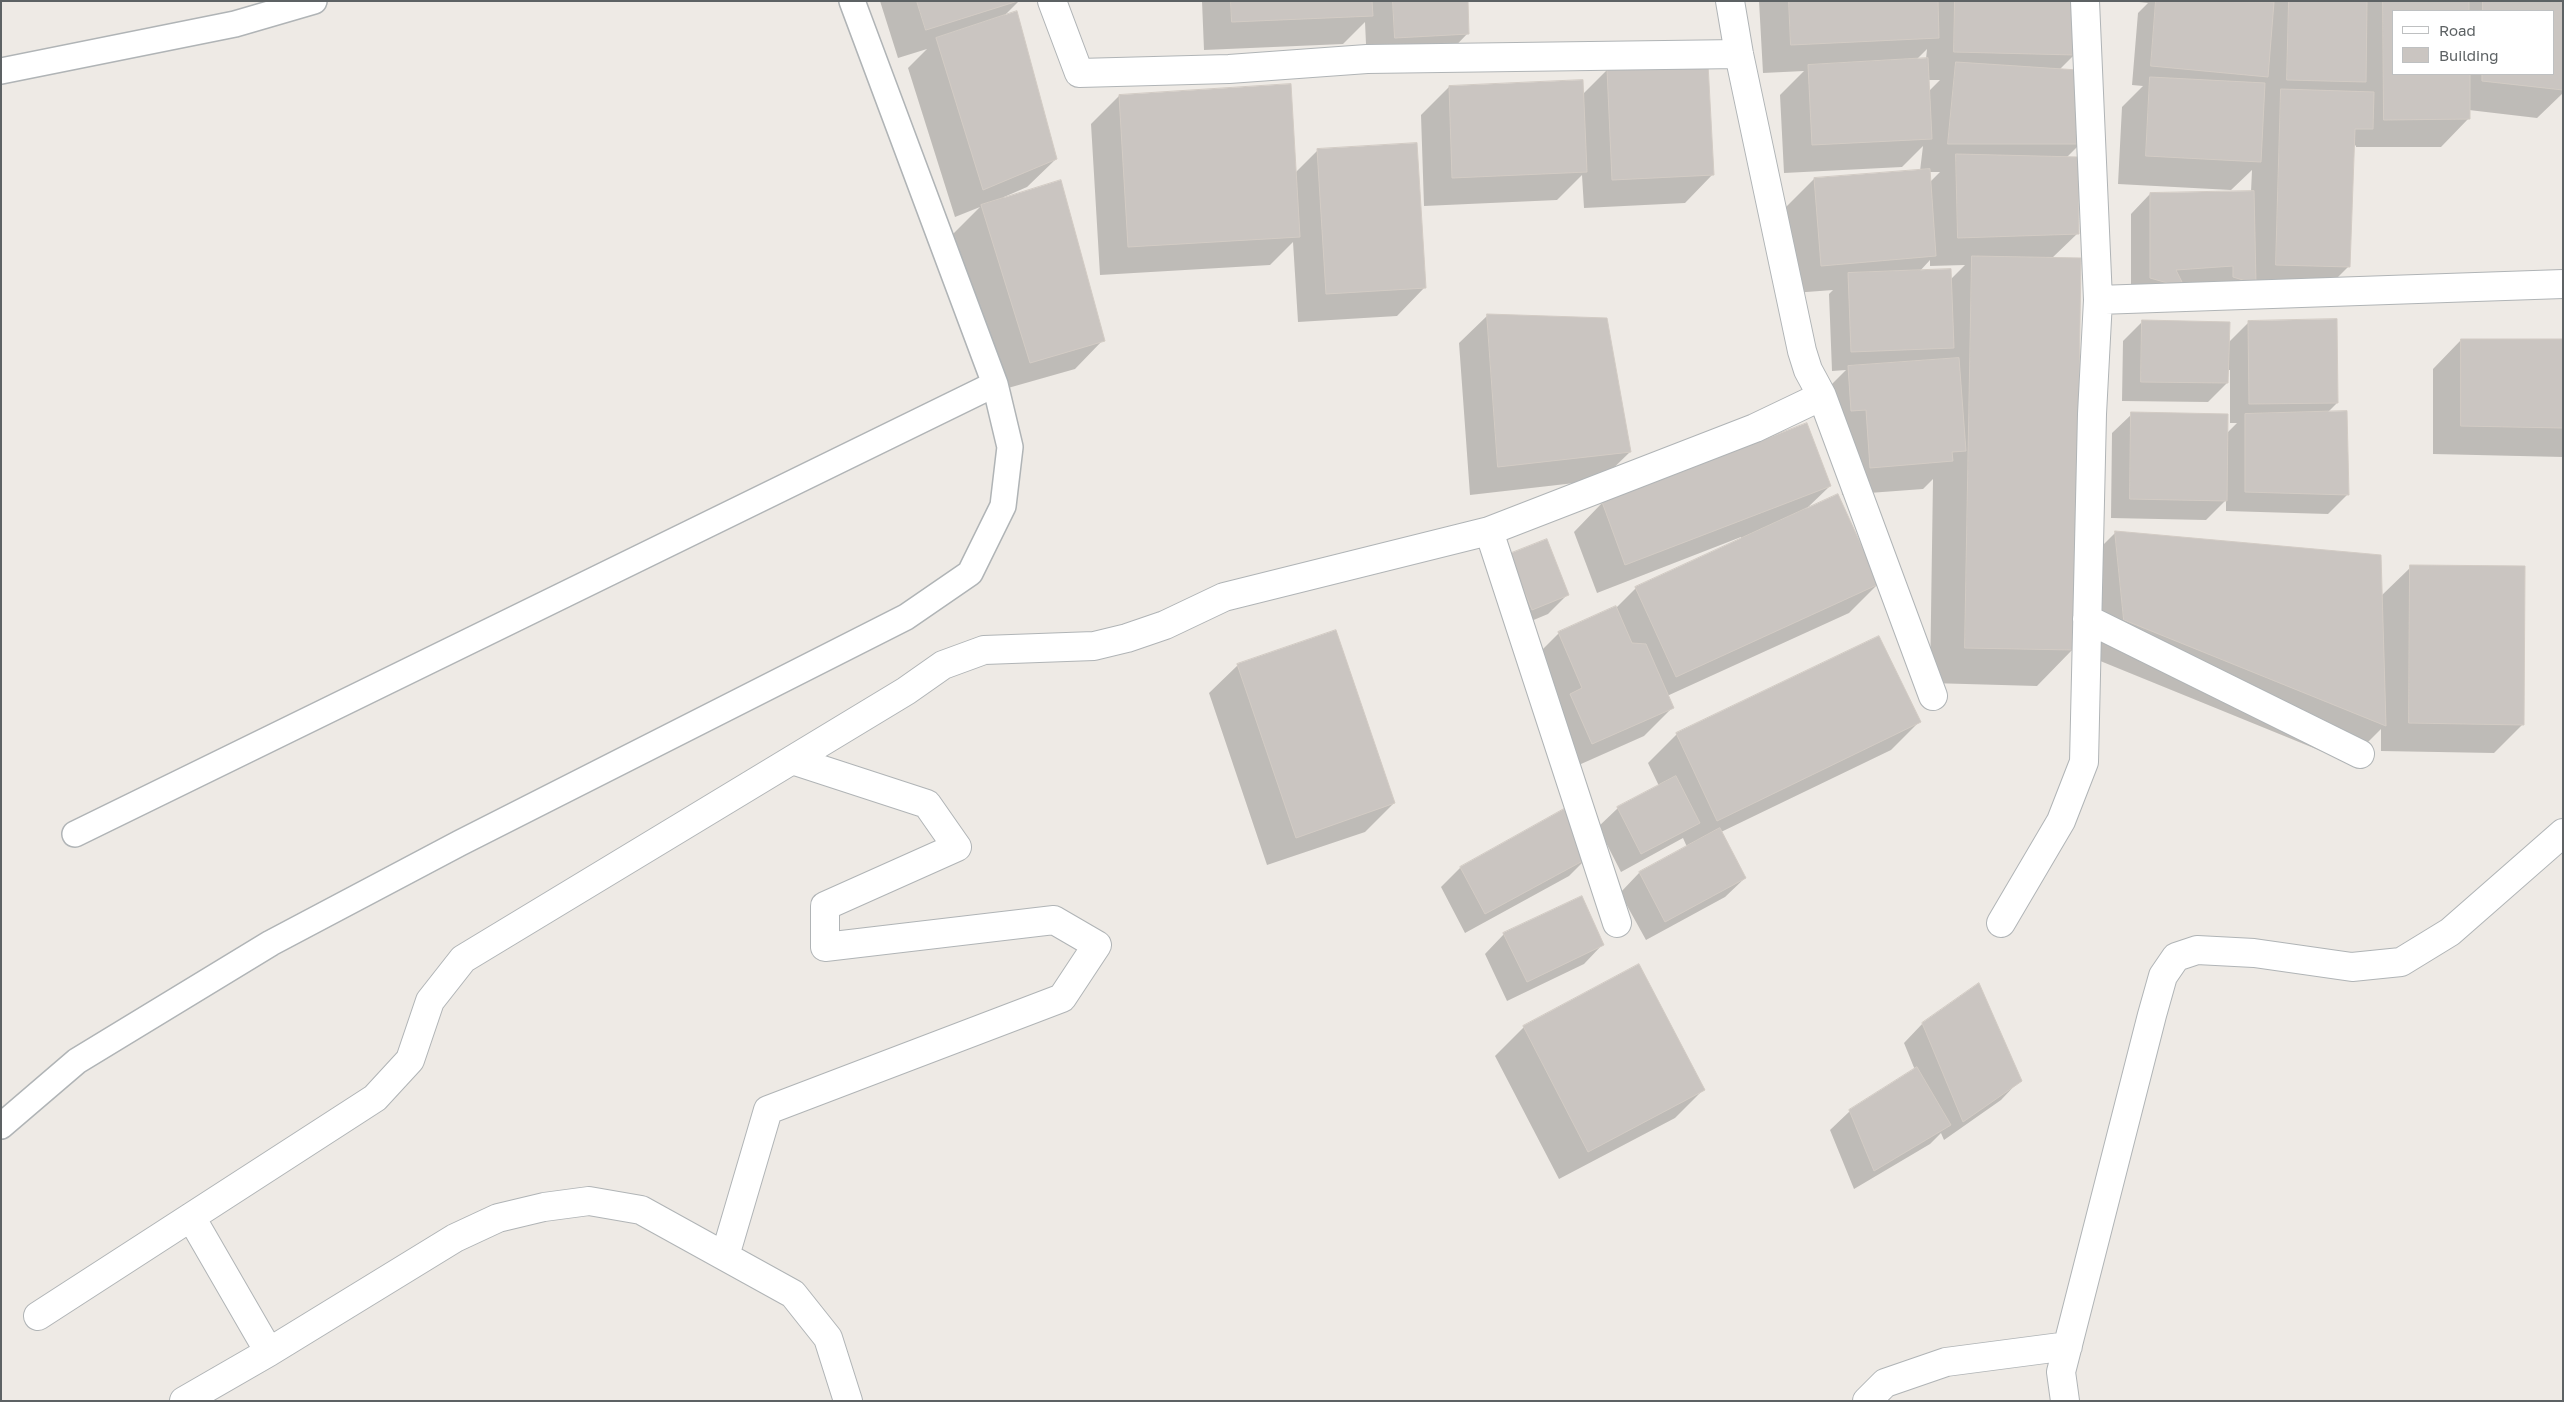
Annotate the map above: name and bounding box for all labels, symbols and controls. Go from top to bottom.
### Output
legend [2392,10,2554,75]
text: Road [2439,21,2476,39]
text: Building [2439,46,2499,64]

